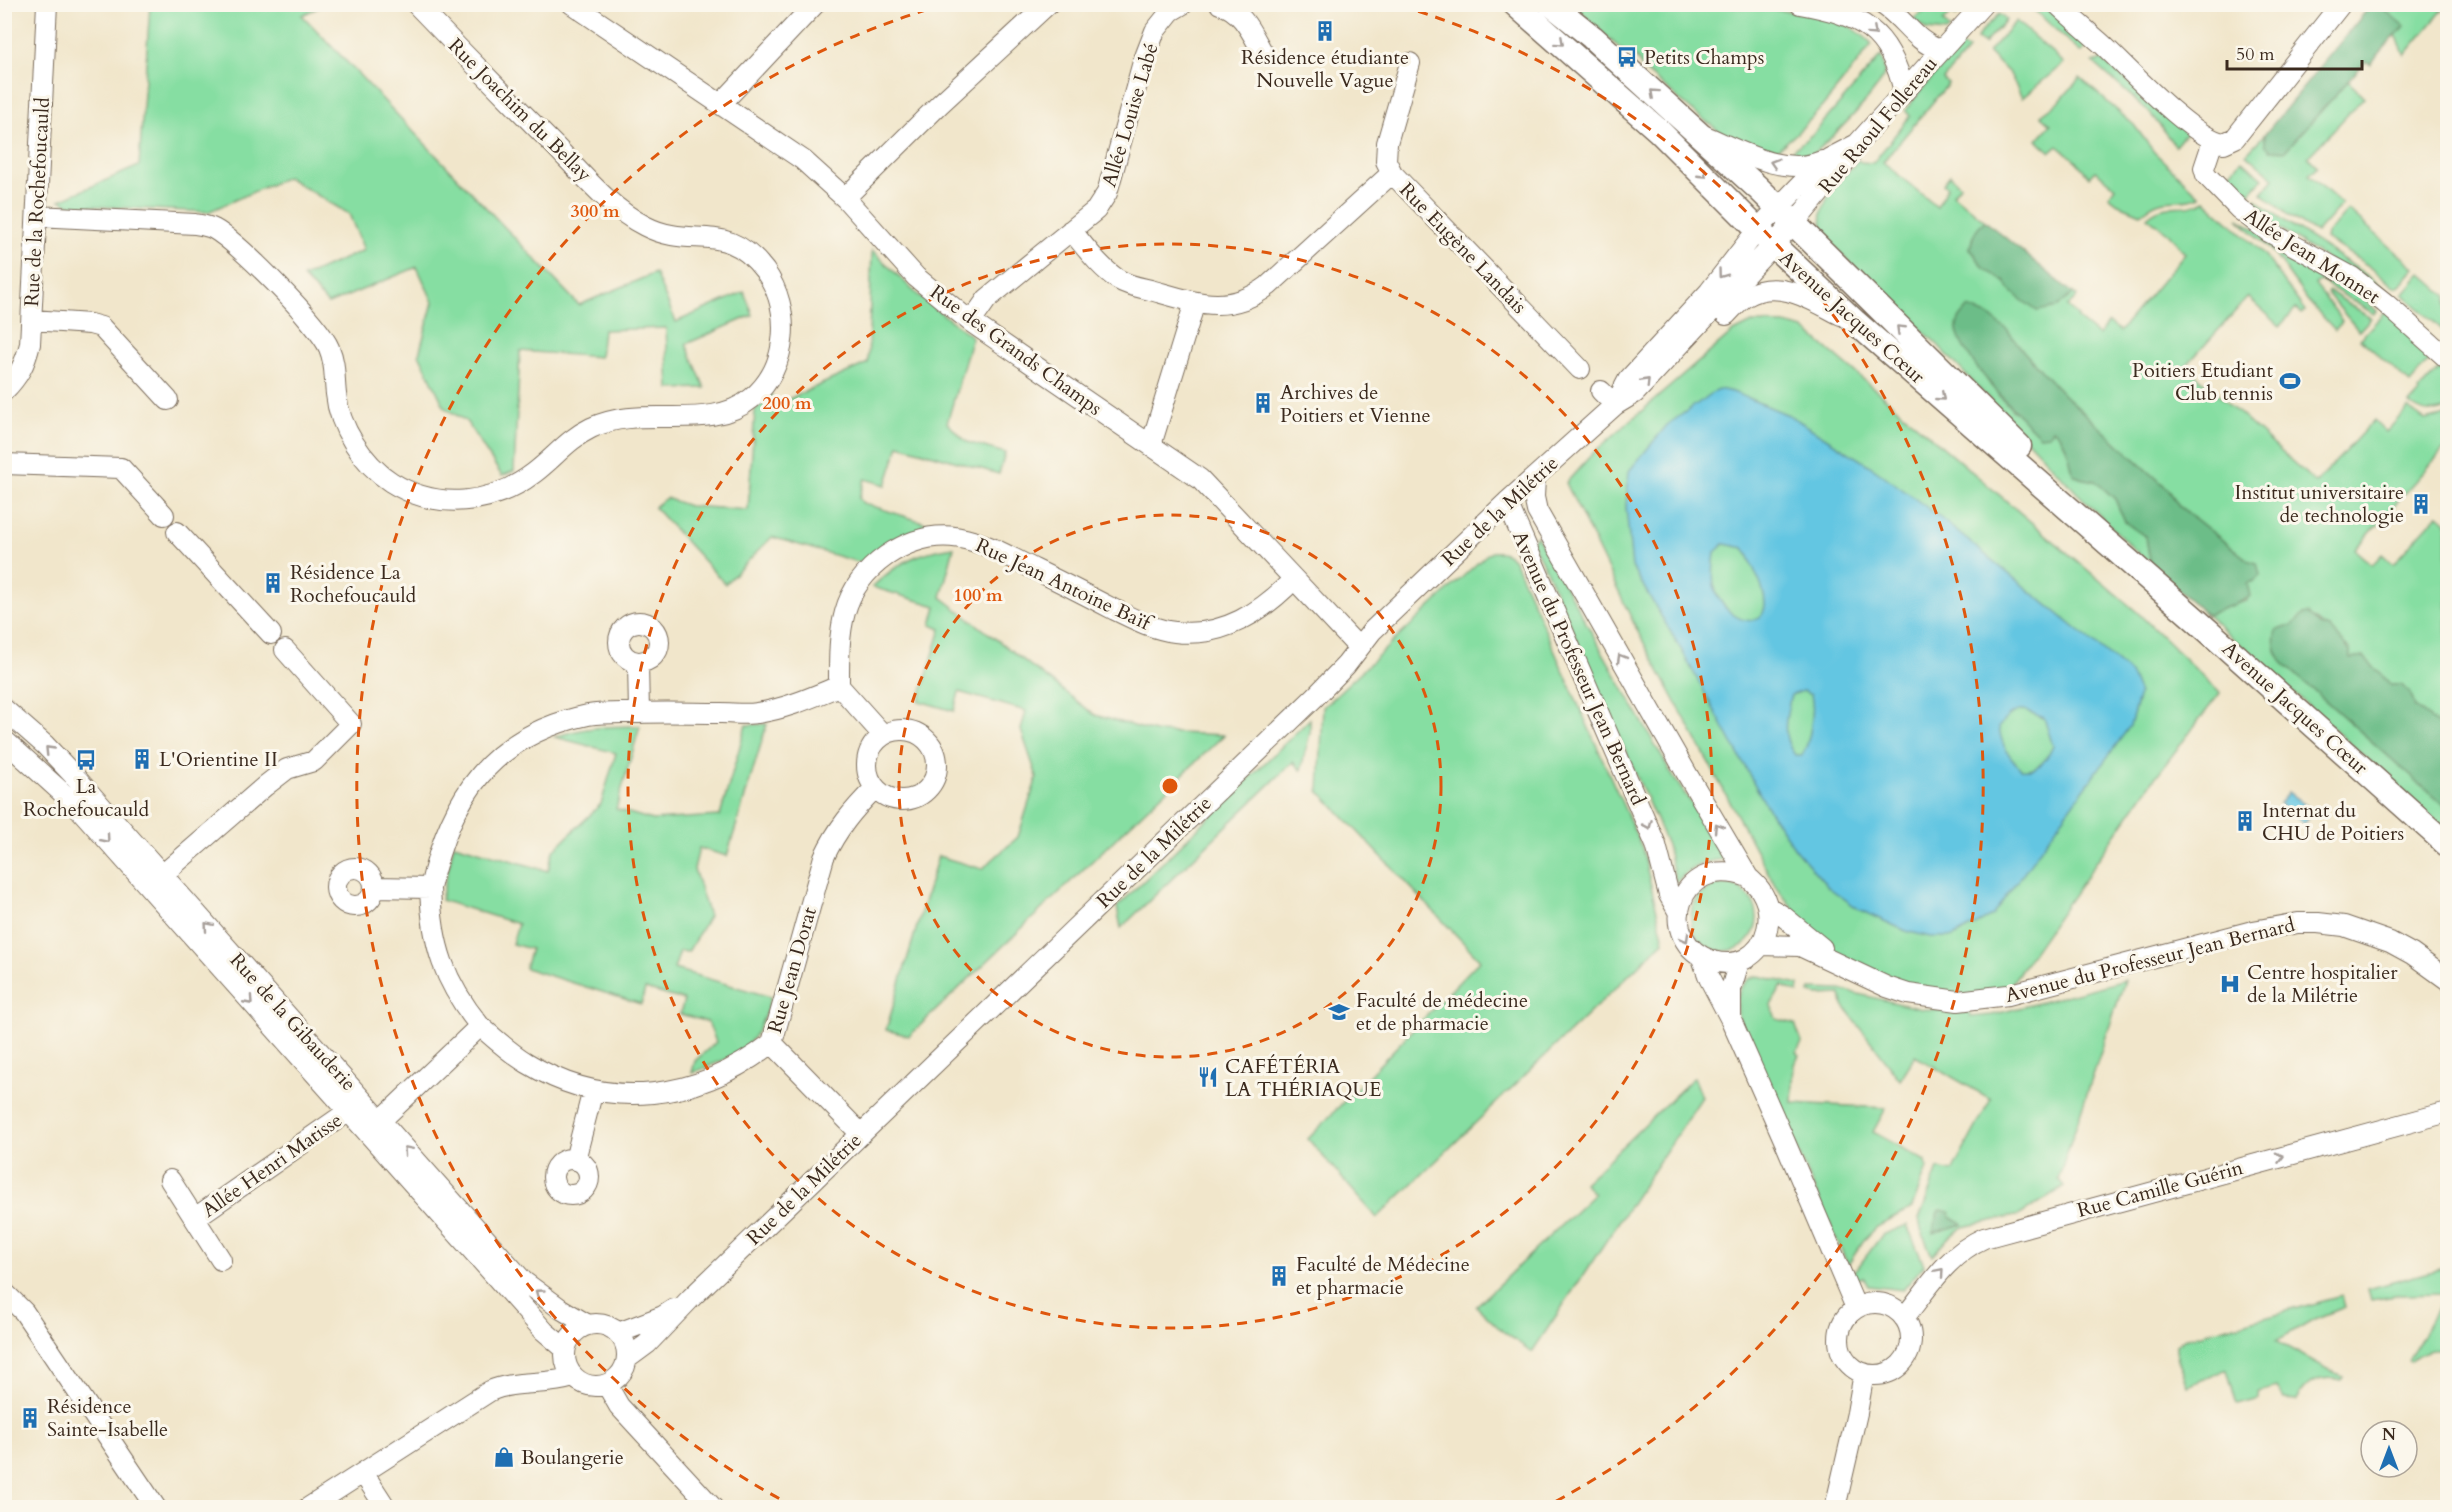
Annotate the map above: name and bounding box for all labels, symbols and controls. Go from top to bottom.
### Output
building icon: Résidence étudiante Nouvelle Vague [1313,19,1337,43]
one-way arrow [1867,25,1877,36]
street label: Rue Joachim du Bellay [442,32,598,188]
scale bar [2227,33,2362,71]
one-way arrow [1553,35,1563,46]
street label: Allée Louise Labé [1095,40,1165,190]
text: 50 m [2236,42,2275,67]
place label: Résidence étudiante Nouvelle Vague [1241,44,1409,94]
place label: Petits Champs [1644,44,1764,71]
bus stop icon: Petits Champs [1615,45,1639,69]
street label: Rue Raoul Follereau [1813,51,1943,199]
one-way arrow [1650,89,1661,100]
street label: Rue de la Rochefoucauld [18,96,56,307]
one-way arrow [1769,158,1780,170]
one-way arrow [1696,167,1707,178]
street label: Rue Eugène Landais [1393,177,1533,319]
text: 300 m [570,199,620,224]
street label: Allée Jean Monnet [2239,202,2386,310]
street label: Avenue Jacques Cœur [1773,244,1931,390]
one-way arrow [1718,268,1729,279]
street label: Rue des Grands Champs [925,279,1107,421]
one-way arrow [1896,325,1907,335]
place label: Poitiers Etudiant Club tennis [2132,357,2274,407]
sports icon: Poitiers Etudiant Club tennis [2278,369,2302,393]
place label: Archives de Poitiers et Vienne [1280,379,1431,429]
one-way arrow [1639,379,1650,389]
one-way arrow [1934,390,1945,401]
text: 200 m [762,391,812,416]
building icon: Archives de Poitiers et Vienne [1251,391,1275,415]
street label: Rue de la Milétrie [1436,450,1564,572]
place label: Institut universitaire de technologie [2234,479,2404,529]
building icon: Institut universitaire de technologie [2409,492,2433,516]
street label: Avenue du Professeur Jean Bernard [1506,527,1652,810]
street label: Rue Jean Antoine Baïf [971,532,1157,638]
place label: Résidence La Rochefoucauld [290,559,417,609]
building icon: Résidence La Rochefoucauld [261,571,285,595]
text: 100 m [953,583,1003,608]
street label: Avenue Jacques Cœur [2216,635,2374,781]
one-way arrow [1616,654,1628,664]
one-way arrow [46,746,57,757]
place label: L'Orientine II [159,746,278,773]
building icon: L'Orientine II [130,747,154,771]
bus stop icon: La Rochefoucauld [74,748,98,772]
place label: La Rochefoucauld [23,773,149,823]
centre of rings [1160,776,1180,796]
street label: Rue de la Milétrie [1091,790,1217,914]
place label: Internat du CHU de Poitiers [2262,797,2404,847]
building icon: Internat du CHU de Poitiers [2233,809,2257,833]
one-way arrow [1640,819,1652,830]
one-way arrow [1714,823,1726,833]
one-way arrow [99,832,110,843]
street label: Rue Jean Dorat [761,903,823,1036]
street label: Avenue du Professeur Jean Bernard [2002,911,2298,1009]
one-way arrow [204,922,215,933]
one-way arrow [1678,932,1689,942]
street label: Rue de la Gibauderie [224,947,362,1097]
place label: Centre hospitalier de la Milétrie [2247,959,2398,1009]
hospital icon: Centre hospitalier de la Milétrie [2218,972,2242,996]
place label: Faculté de médecine et de pharmacie [1356,987,1528,1037]
one-way arrow [242,994,253,1005]
school or university icon: Faculté de médecine et de pharmacie [1327,1000,1351,1024]
place label: CAFÉTÉRIA LA THÉRIAQUE [1225,1053,1381,1103]
restaurant icon: CAFÉTÉRIA LA THÉRIAQUE [1196,1065,1220,1089]
street label: Allée Henri Matisse [197,1107,347,1223]
street label: Rue de la Milétrie [741,1127,867,1251]
one-way arrow [403,1146,414,1157]
one-way arrow [2275,1151,2285,1164]
street label: Rue Camille Guérin [2074,1154,2246,1224]
place label: Faculté de Médecine et pharmacie [1296,1251,1470,1301]
building icon: Faculté de Médecine et pharmacie [1267,1264,1291,1288]
one-way arrow [1933,1268,1944,1279]
one-way arrow [534,1289,545,1300]
place label: Résidence Sainte-Isabelle [47,1393,168,1443]
building icon: Résidence Sainte-Isabelle [18,1406,42,1430]
north arrow [2359,1419,2419,1479]
text: N [2382,1424,2396,1446]
place label: Boulangerie [521,1444,624,1471]
shop icon: Boulangerie [492,1445,516,1469]

